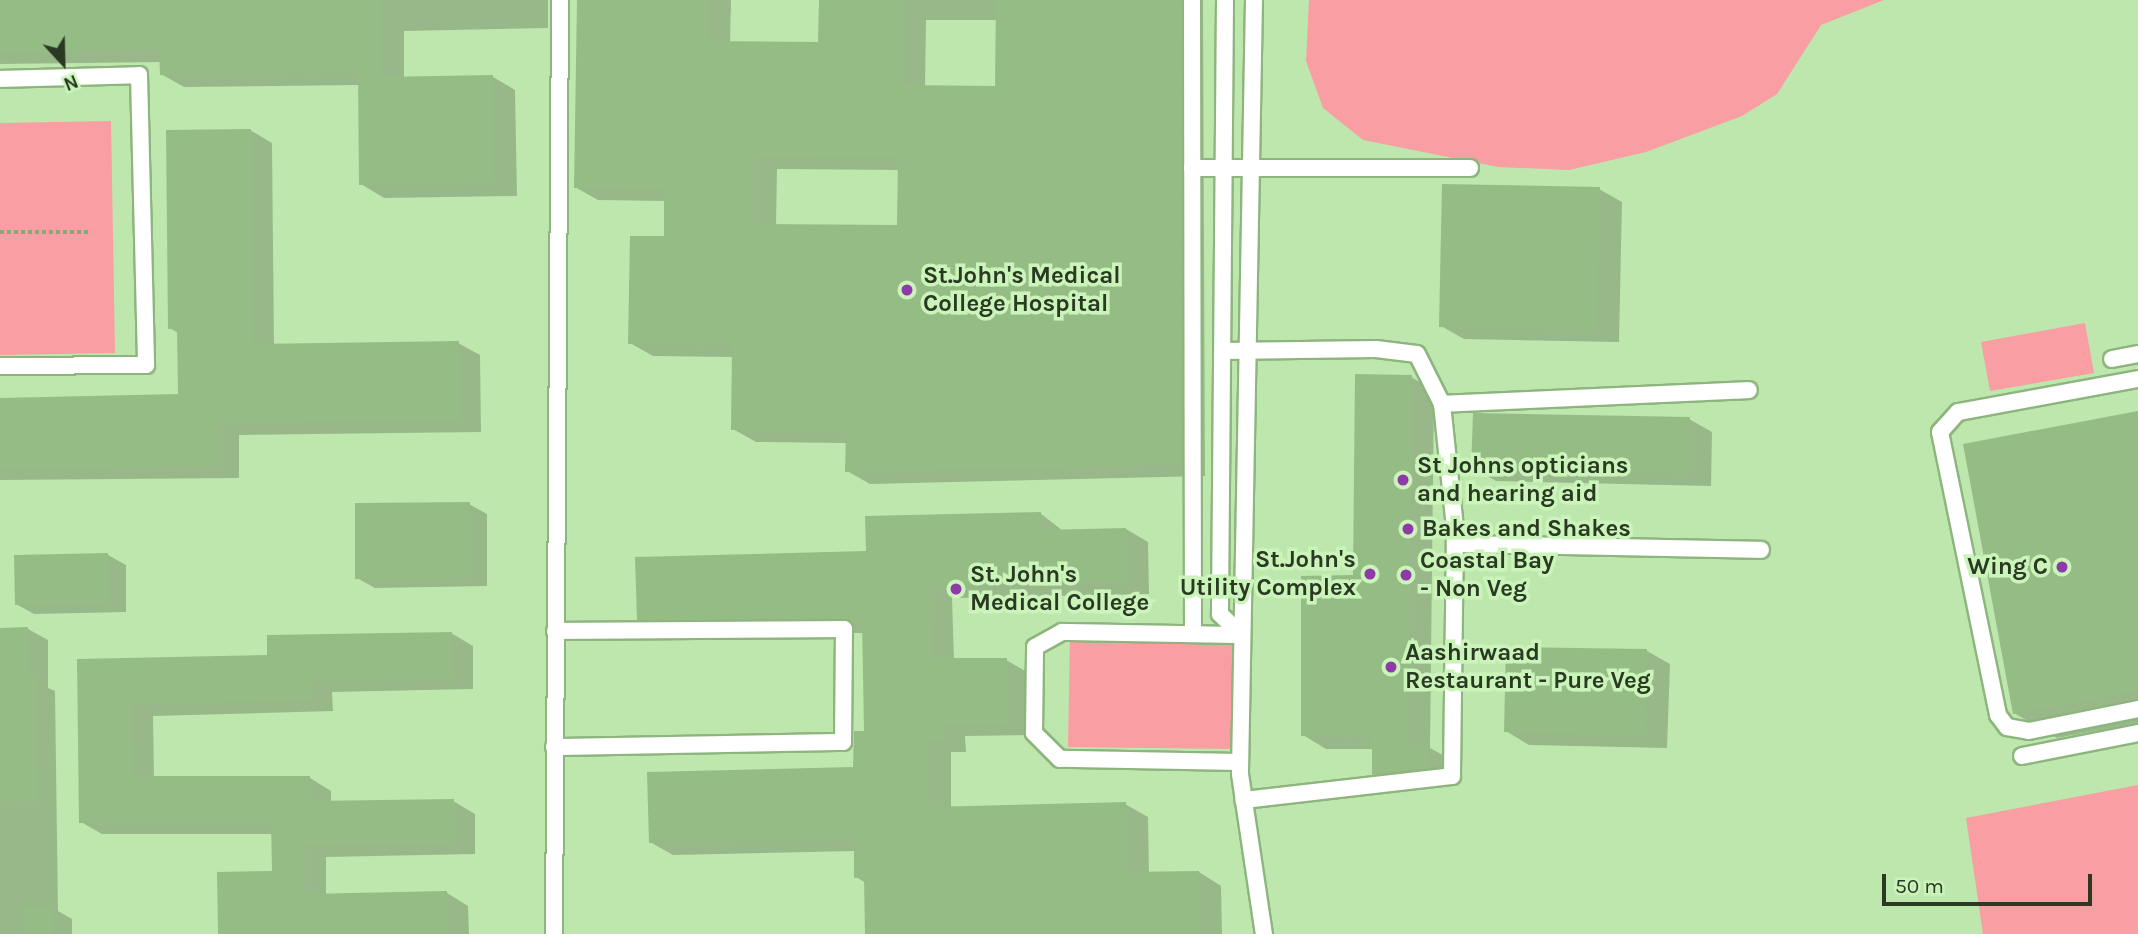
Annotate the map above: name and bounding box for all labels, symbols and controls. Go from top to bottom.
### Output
north arrow [28,28,98,98]
text: N [60,70,81,95]
place label: St.John's Medical College Hospital [923,262,1120,318]
marker: St.John's Medical College Hospital [897,280,917,300]
place label: St Johns opticians and hearing aid [1417,452,1628,508]
marker: St Johns opticians and hearing aid [1395,472,1411,488]
place label: Bakes and Shakes [1422,515,1631,543]
marker: Bakes and Shakes [1400,521,1416,537]
place label: St.John's Utility Complex [1180,546,1356,602]
place label: Coastal Bay - Non Veg [1420,547,1554,603]
place label: Wing C [1967,553,2048,581]
marker: Wing C [2054,559,2070,575]
place label: St. John's Medical College [970,561,1149,617]
marker: St.John's Utility Complex [1362,566,1378,582]
marker: Coastal Bay - Non Veg [1398,567,1414,583]
marker: St. John's Medical College [948,581,964,597]
place label: Aashirwaad Restaurant - Pure Veg [1405,639,1651,695]
marker: Aashirwaad Restaurant - Pure Veg [1383,659,1399,675]
scale bar [1886,860,2096,904]
text: 50 m [1895,874,1944,898]

